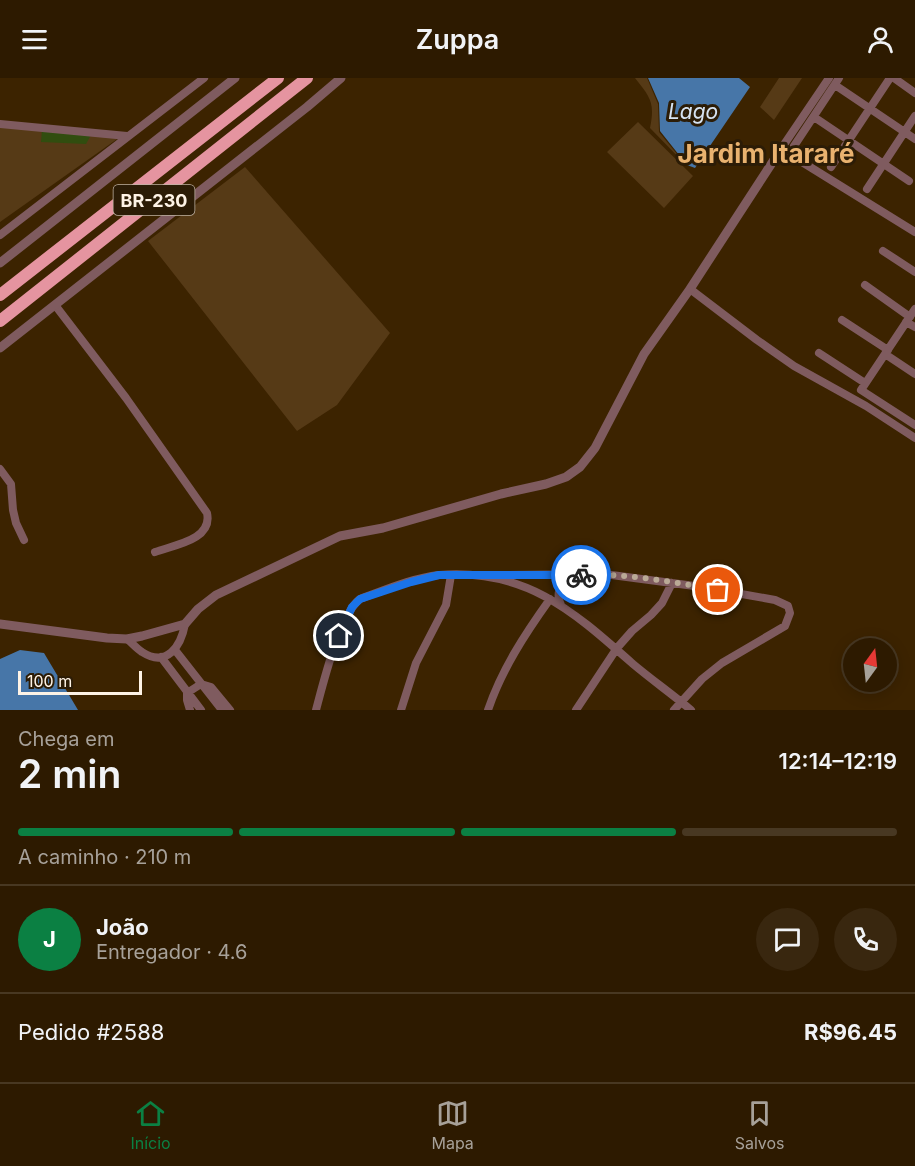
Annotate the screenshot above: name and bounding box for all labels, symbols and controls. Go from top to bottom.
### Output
icon: menu [18,23,51,56]
text: Zuppa [416,23,499,56]
icon: person [864,23,897,56]
water label: Lago [668,99,718,124]
district label: Jardim Itararé [678,138,854,169]
road number: BR-230 [114,185,195,215]
courier [551,545,611,605]
icon: bike [565,559,598,592]
pin [692,564,743,615]
icon: bag [701,573,734,606]
pin [313,610,364,661]
icon: home [322,619,355,652]
north arrow [843,638,897,692]
map controls [843,638,897,692]
scale bar [18,668,142,696]
text: 100 m [27,671,72,691]
text: Chega em [18,727,114,751]
text: 12:14–12:19 [779,748,897,774]
text: 2 min [18,750,121,797]
text: A caminho · 210 m [18,845,191,869]
button: chat [756,908,819,971]
button: phone [834,908,897,971]
text: João [96,914,149,940]
text: J [43,926,56,952]
text: Entregador · 4.6 [96,940,247,964]
text: Pedido #2588 [18,1019,164,1045]
text: R$96.45 [804,1019,897,1045]
tab: Início [130,1097,171,1153]
tab: Mapa [431,1097,474,1153]
tab: Salvos [735,1097,785,1153]

